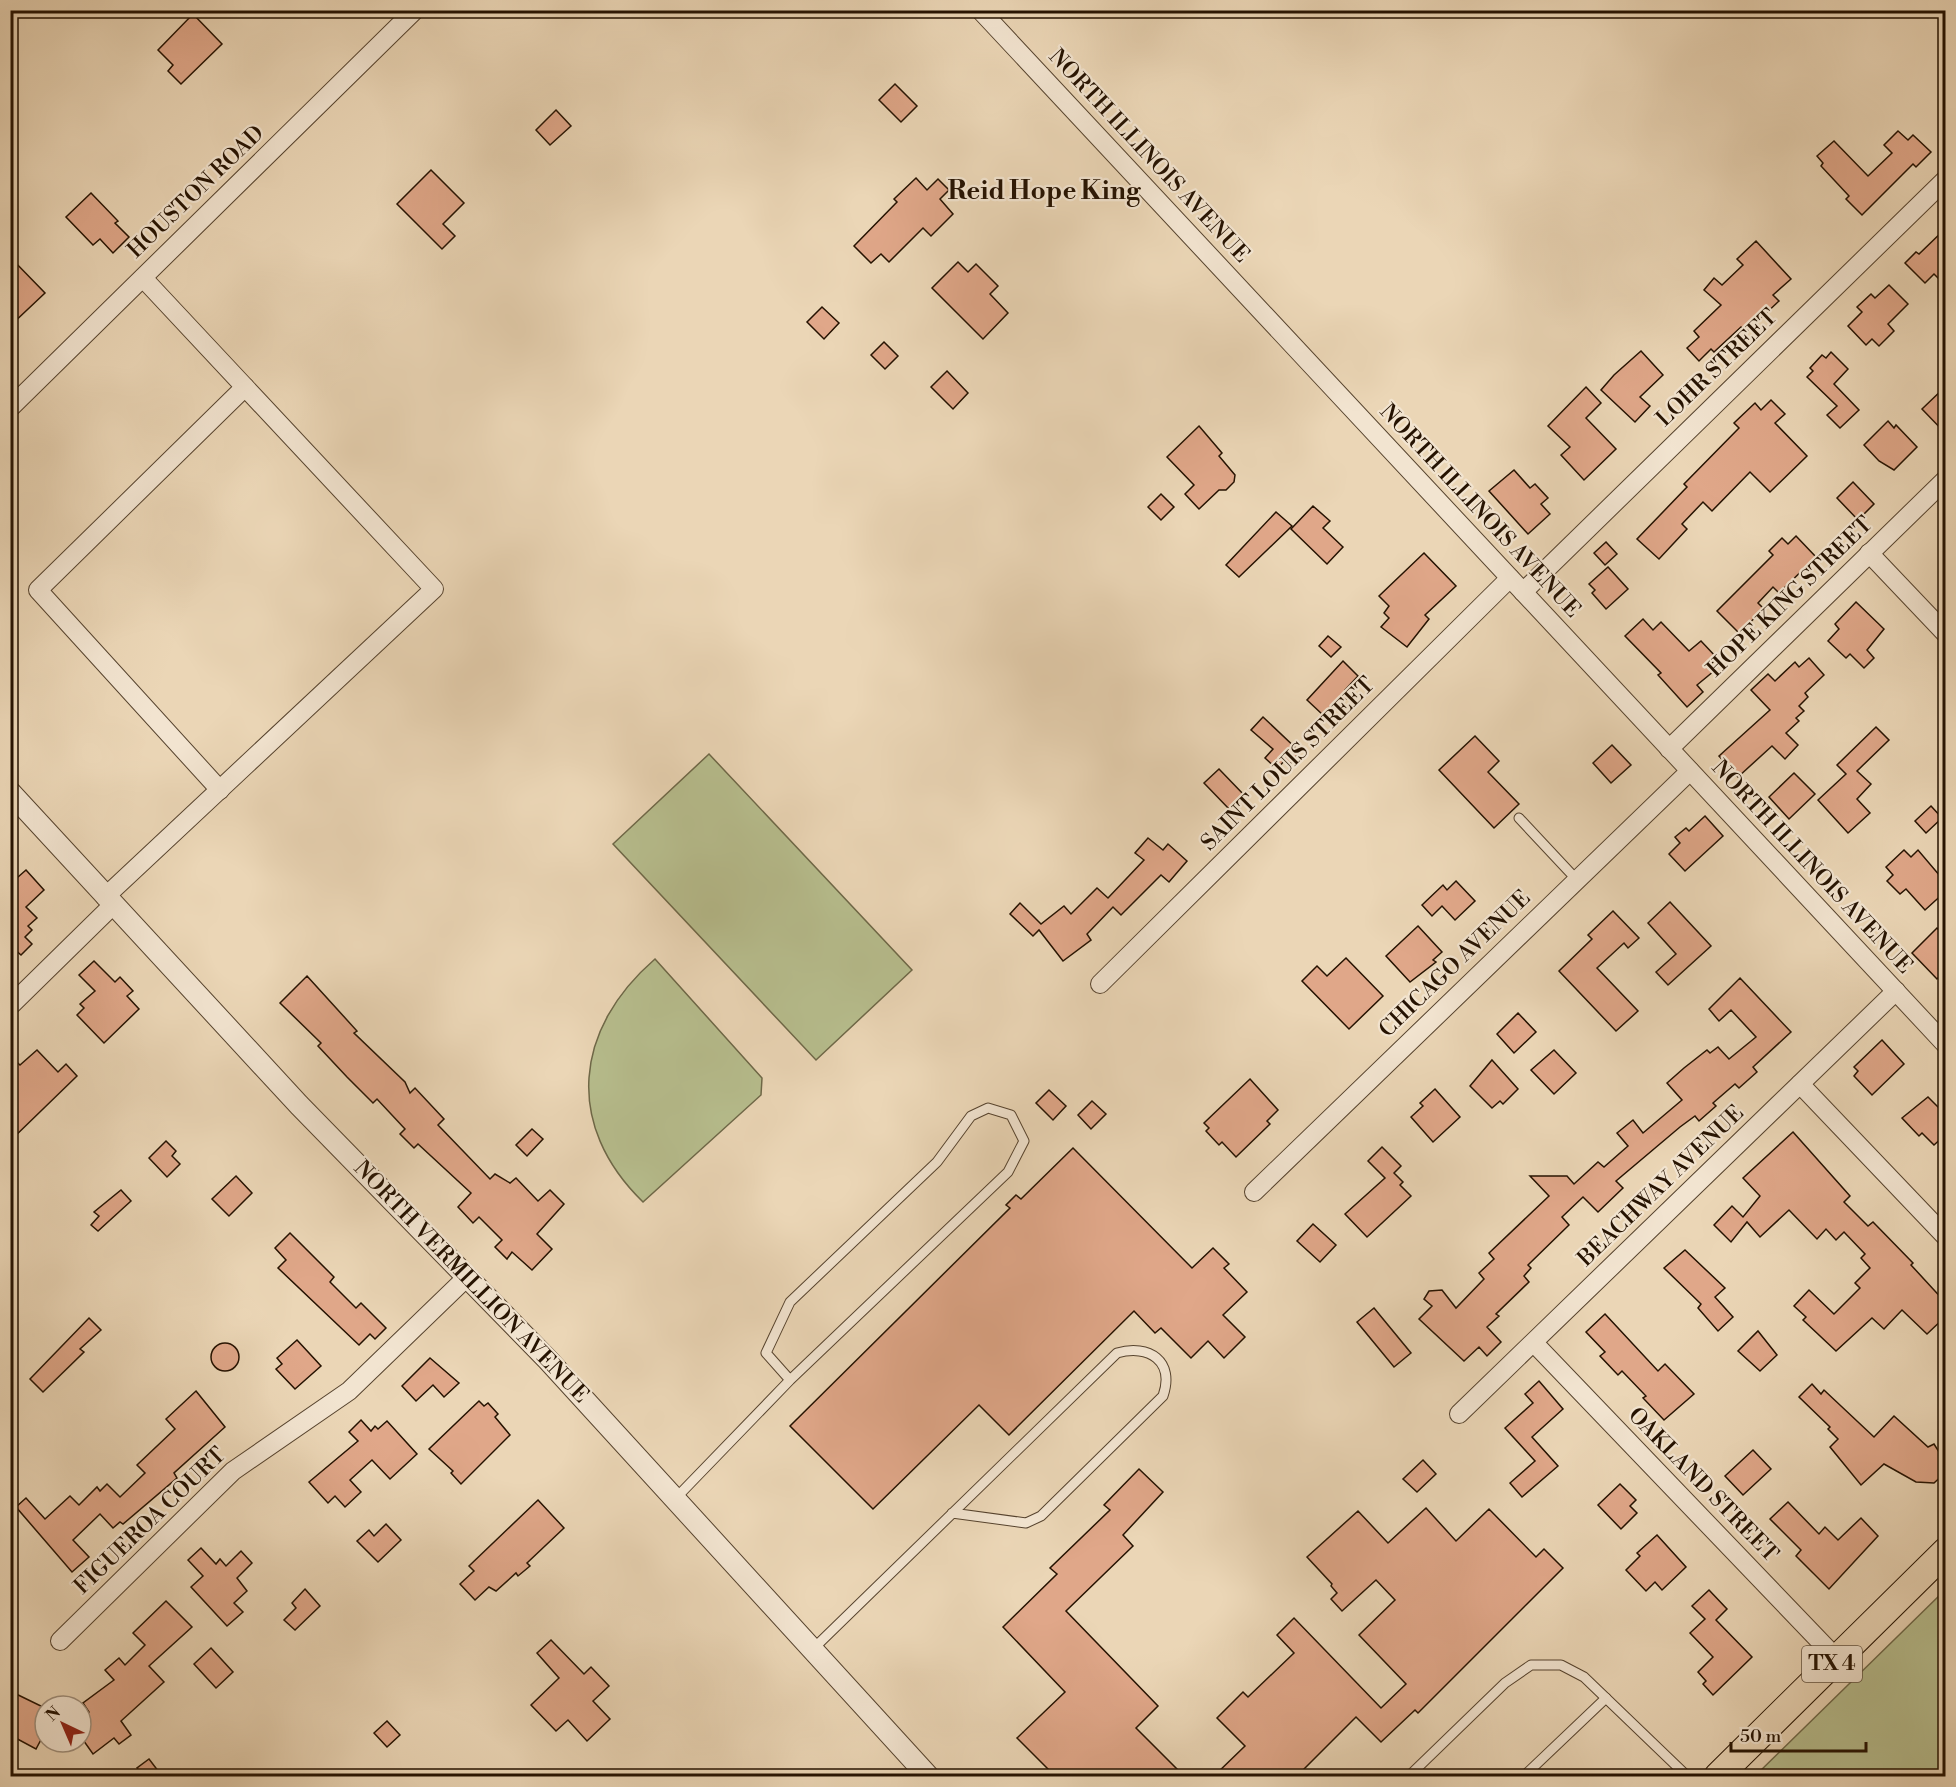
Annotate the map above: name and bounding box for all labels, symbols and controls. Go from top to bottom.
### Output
street label: NORTH ILLINOIS AVENUE [1043,44,1255,268]
street label: HOUSTON ROAD [122,120,270,264]
district label: Reid Hope King [947,175,1142,207]
street label: LOHR STREET [1651,304,1783,432]
street label: NORTH ILLINOIS AVENUE [1374,399,1586,623]
street label: HOPE KING STREET [1702,511,1878,683]
street label: SAINT LOUIS STREET [1196,672,1380,856]
street label: NORTH ILLINOIS AVENUE [1706,755,1918,979]
street label: CHICAGO AVENUE [1374,885,1536,1043]
street label: BEACHWAY AVENUE [1572,1100,1750,1273]
street label: NORTH VERMILLION AVENUE [348,1155,594,1409]
street label: OAKLAND STREET [1622,1402,1784,1568]
street label: FIGUEROA COURT [69,1442,231,1600]
road number: TX 4 [1802,1646,1862,1682]
north arrow [33,1694,93,1754]
text: N [42,1702,65,1726]
scale bar [1731,1715,1866,1753]
text: 50 m [1740,1725,1782,1748]

